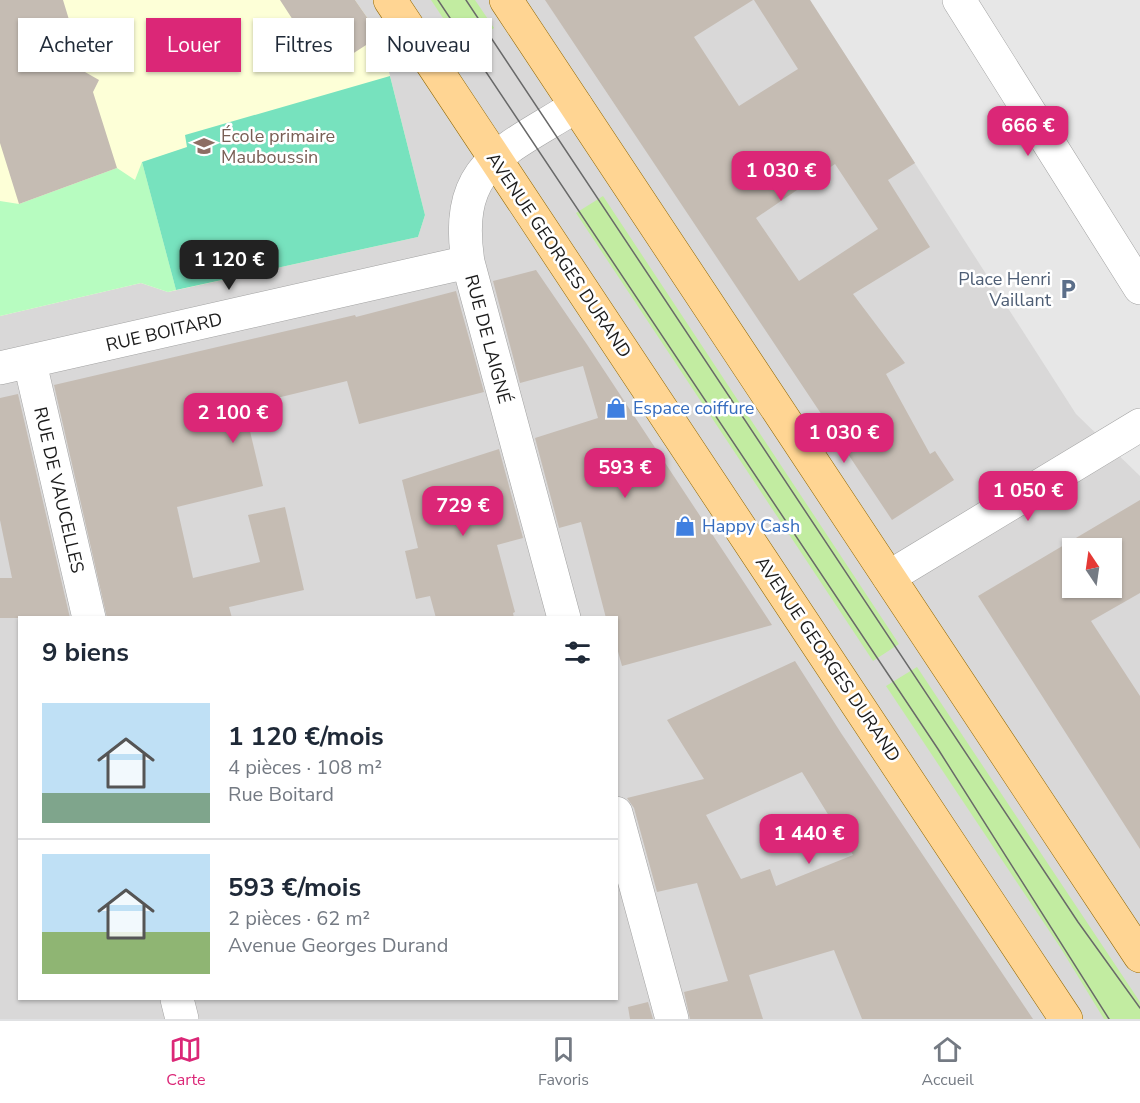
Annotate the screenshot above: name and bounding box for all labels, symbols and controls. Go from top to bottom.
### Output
chip: Acheter [18,18,134,72]
chip: Louer [146,18,241,72]
chip: Filtres [253,18,354,72]
chip: Nouveau [366,18,492,72]
pin: 666 € [986,106,1070,157]
text: 666 € [1001,112,1055,139]
place label: École primaire Mauboussin [221,124,335,169]
school or university icon: École primaire Mauboussin [192,134,216,158]
street label: AVENUE GEORGES DURAND [481,148,637,362]
pin: 1 030 € [726,151,836,202]
text: 1 030 € [746,157,816,184]
pin: 1 120 € [174,240,284,291]
text: 1 120 € [194,246,264,273]
place label: Place Henri Vaillant [958,267,1052,312]
street label: RUE DE LAIGNÉ [459,272,517,406]
parking icon: Place Henri Vaillant [1056,277,1080,301]
street label: RUE BOITARD [103,307,225,357]
pin: 2 100 € [178,393,288,444]
shop icon: Espace coiffure [604,396,628,420]
place label: Espace coiffure [633,396,754,420]
text: 2 100 € [198,399,268,426]
street label: RUE DE VAUCELLES [28,405,90,575]
pin: 1 030 € [789,413,899,464]
text: 1 030 € [809,419,879,446]
pin: 593 € [583,448,667,499]
text: 593 € [598,454,652,481]
pin: 1 050 € [973,471,1083,522]
text: 1 050 € [993,477,1063,504]
pin: 729 € [421,486,505,537]
text: 729 € [436,492,490,519]
shop icon: Happy Cash [673,514,697,538]
place label: Happy Cash [702,514,800,538]
north arrow [1062,538,1122,598]
map controls [1062,538,1122,598]
street label: AVENUE GEORGES DURAND [750,552,906,766]
text: 9 biens [42,635,129,670]
icon: filters [561,636,594,669]
text: 1 120 €/mois [228,719,384,754]
icon: home [90,727,162,799]
text: 4 pièces · 108 m² [228,754,382,781]
text: Rue Boitard [228,781,334,808]
pin: 1 440 € [754,814,864,865]
text: 1 440 € [774,820,844,847]
text: 593 €/mois [228,870,361,905]
icon: home [90,878,162,950]
text: 2 pièces · 62 m² [228,905,370,932]
text: Avenue Georges Durand [228,932,448,959]
tab: Carte [166,1033,205,1091]
tab: Favoris [538,1033,589,1091]
tab: Accueil [922,1033,974,1091]

